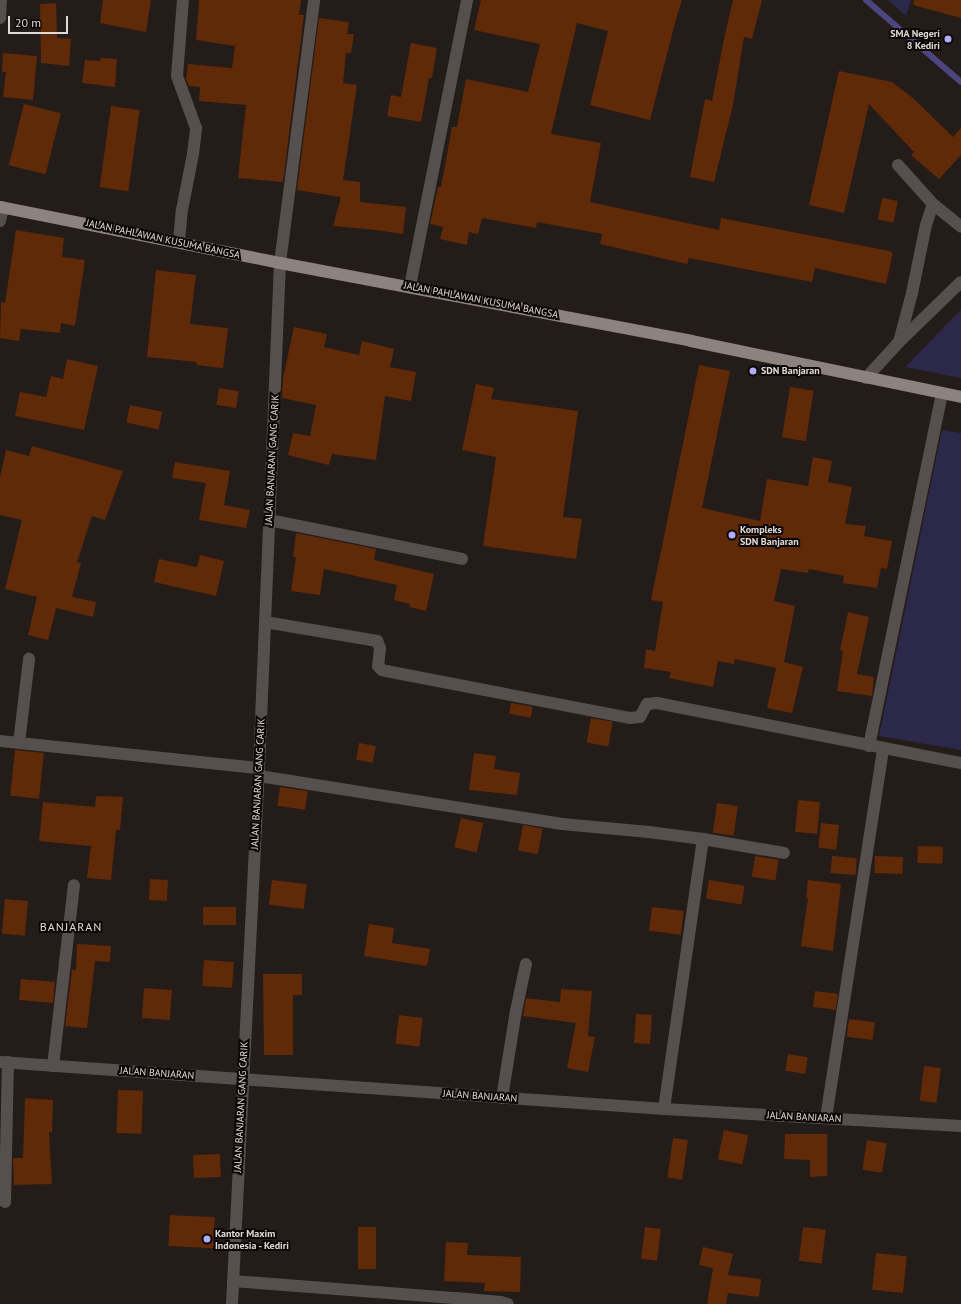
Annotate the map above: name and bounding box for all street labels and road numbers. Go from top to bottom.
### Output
street label: JALAN PAHLAWAN KUSUMA BANGSA [85,217,241,261]
street label: JALAN PAHLAWAN KUSUMA BANGSA [403,279,559,321]
street label: JALAN BANJARAN GANG CARIK [263,394,281,526]
street label: JALAN BANJARAN GANG CARIK [249,718,267,850]
street label: JALAN BANJARAN GANG CARIK [232,1041,250,1173]
street label: JALAN BANJARAN [119,1064,195,1082]
street label: JALAN BANJARAN [442,1087,518,1105]
street label: JALAN BANJARAN [766,1109,842,1125]

